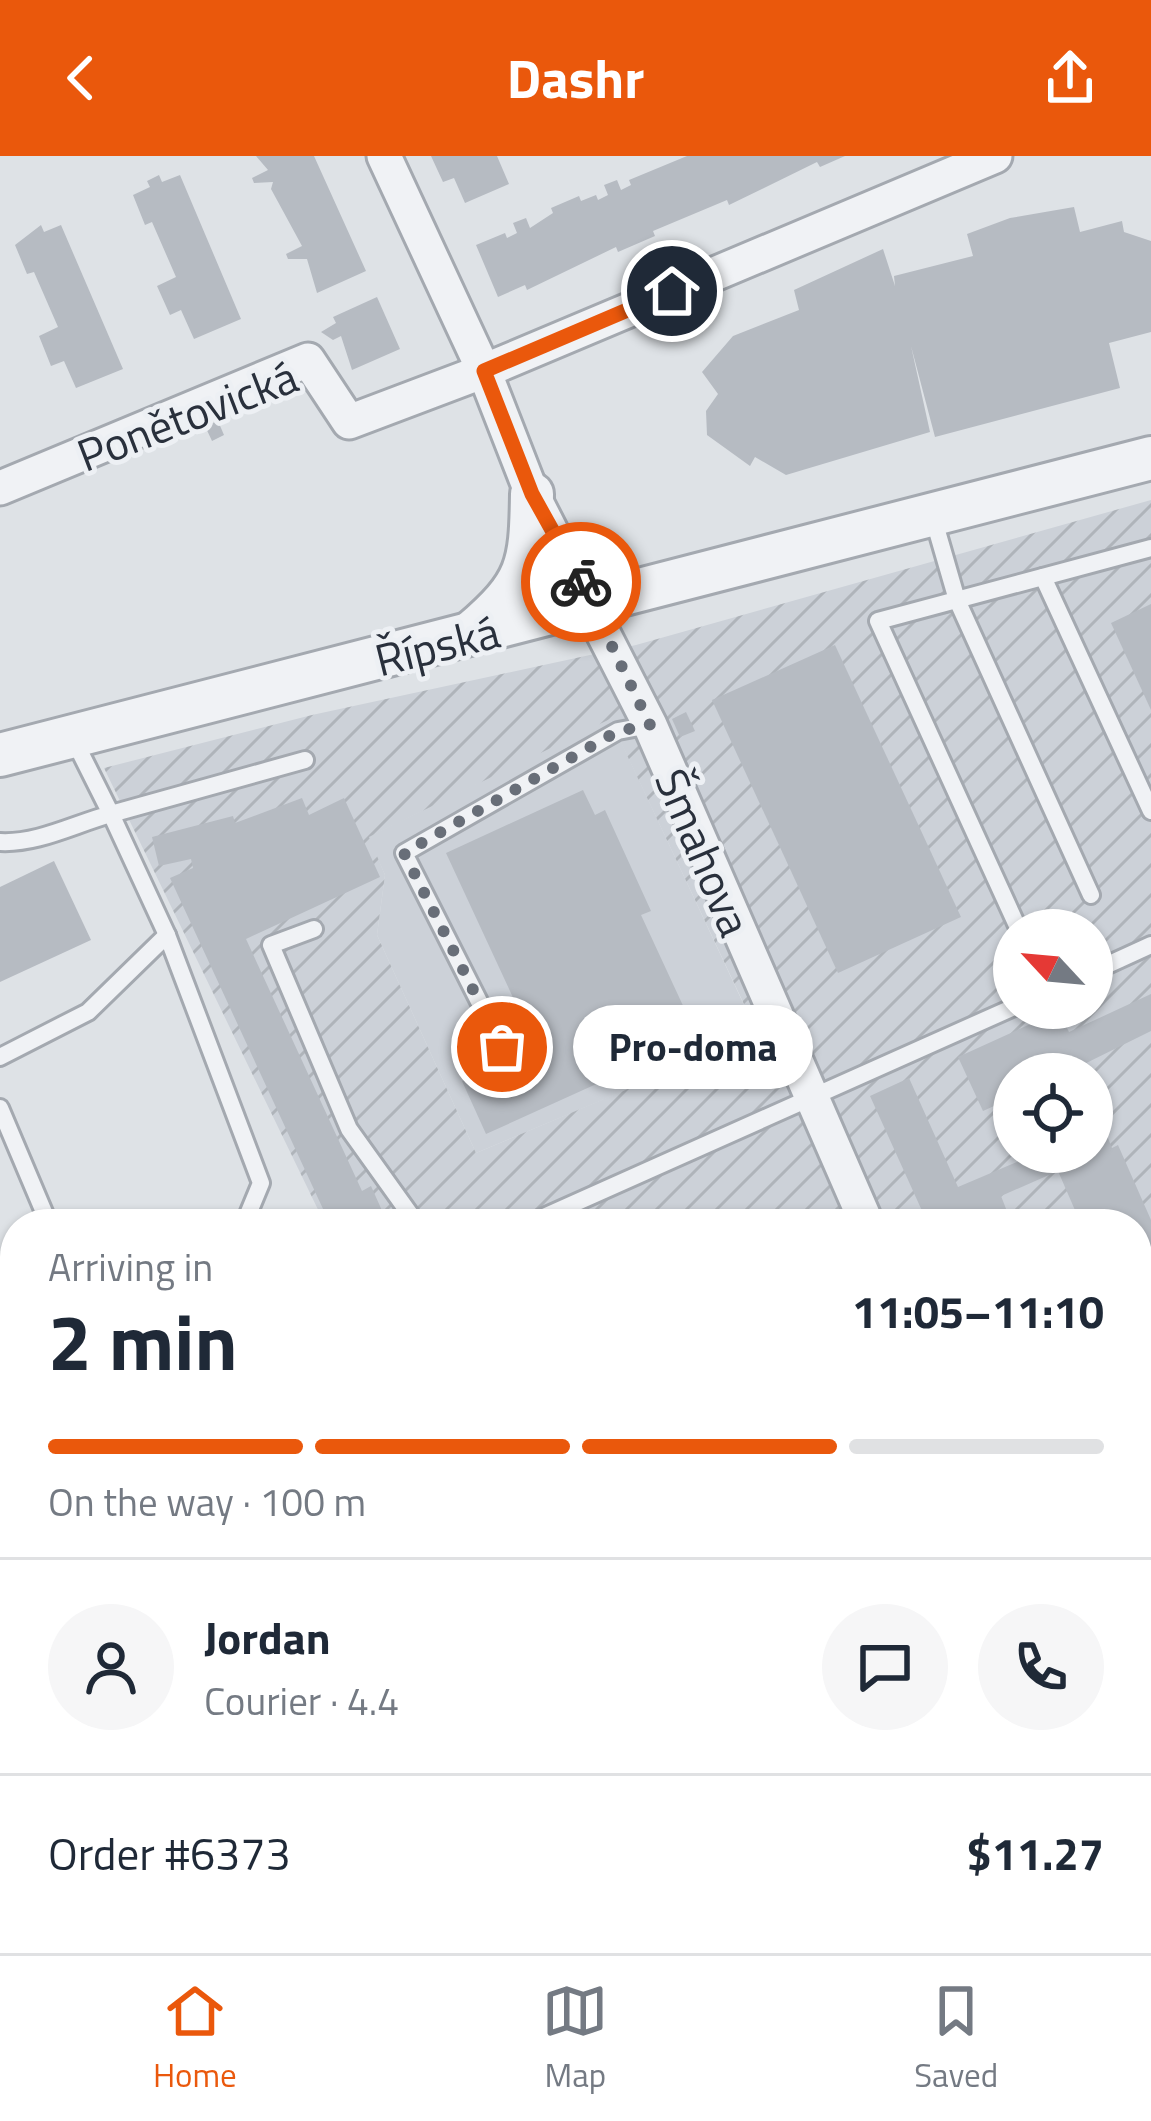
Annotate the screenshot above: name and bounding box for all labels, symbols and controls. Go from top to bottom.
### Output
text: Dashr [507,37,644,119]
icon: back [48,45,114,111]
icon: share [1037,45,1103,111]
pin [621,240,723,342]
icon: home [639,258,705,324]
street label: Ponětovická [67,342,307,488]
courier [521,522,641,642]
icon: bike [548,549,614,615]
street label: Řípská [368,597,506,693]
street label: Šmahova [638,758,770,946]
north arrow [993,909,1113,1029]
map controls [993,909,1113,1173]
pin [451,996,553,1098]
callout: Pro-doma [574,1005,814,1089]
icon: bag [469,1014,535,1080]
text: Pro-doma [609,1017,777,1076]
button: locate [993,1053,1113,1173]
text: Arriving in [48,1237,213,1296]
text: 11:05–11:10 [852,1277,1104,1345]
text: 2 min [48,1282,238,1400]
text: On the way · 100 m [48,1472,366,1531]
text: Jordan [204,1603,331,1671]
button: person [48,1604,174,1730]
button: chat [822,1604,948,1730]
button: phone [978,1604,1104,1730]
text: Courier · 4.4 [204,1671,399,1730]
text: Order #6373 [48,1819,291,1887]
text: $11.27 [966,1819,1104,1887]
tab: Home [153,1978,237,2100]
tab: Map [542,1978,608,2100]
tab: Saved [914,1978,998,2100]

